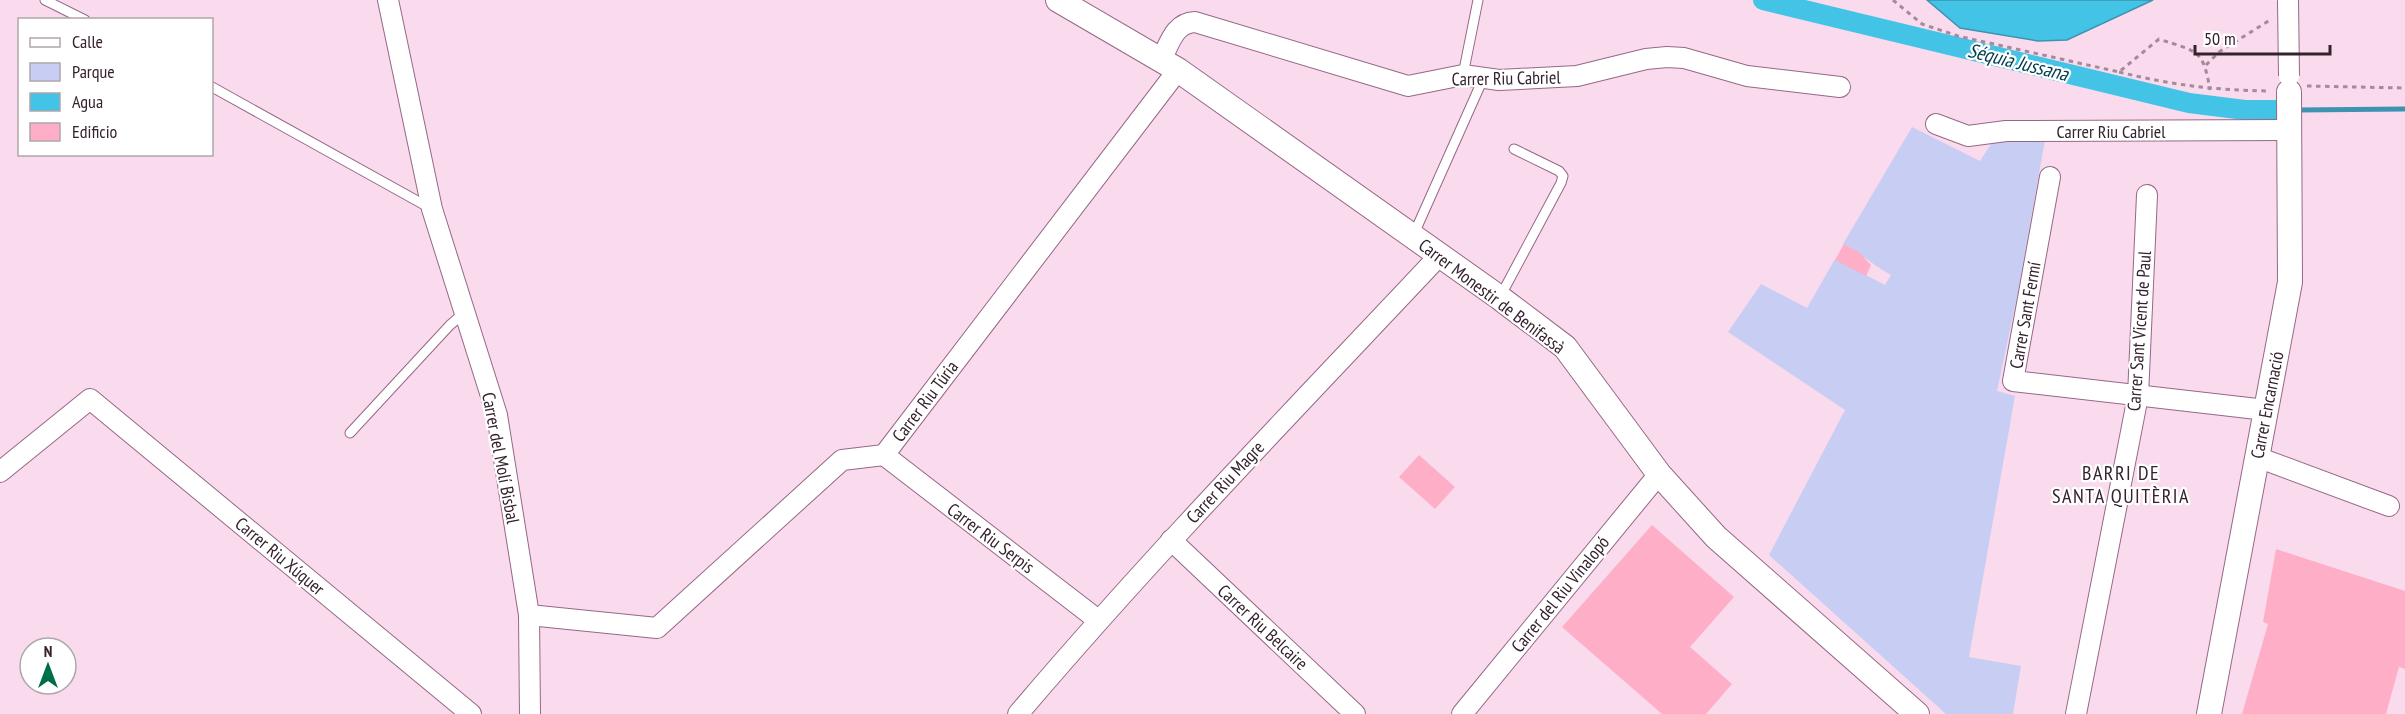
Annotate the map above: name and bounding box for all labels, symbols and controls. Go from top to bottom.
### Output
legend [18,18,213,156]
scale bar [2195,18,2330,56]
text: 50 m [2204,27,2236,50]
text: Calle [72,30,103,53]
water label: Séquia Jussana [1965,37,2072,87]
text: Parque [72,60,115,83]
street label: Carrer Riu Cabriel [1451,66,1561,90]
text: Agua [72,90,103,113]
text: Edificio [72,120,118,143]
street label: Carrer Riu Cabriel [2057,120,2166,143]
street label: Carrer Monestir de Benifassà [1414,233,1570,359]
street label: Carrer Sant Vicent de Paul [2122,249,2156,412]
street label: Carrer Sant Fermí [2004,260,2046,370]
street label: Carrer Encarnació [2245,349,2289,461]
street label: Carrer Riu Túria [887,356,963,446]
street label: Carrer del Molí Bisbal [477,390,525,526]
street label: Carrer Riu Magre [1181,436,1269,528]
district label: BARRI DE SANTA QUITÈRIA [2052,460,2190,509]
street label: Carrer Riu Serpis [943,498,1039,578]
street label: Carrer Riu Xúquer [231,512,329,600]
street label: Carrer del Riu Vinalopó [1506,531,1614,657]
street label: Carrer Riu Belcaire [1213,579,1313,675]
north arrow [18,636,78,696]
text: N [44,641,52,661]

